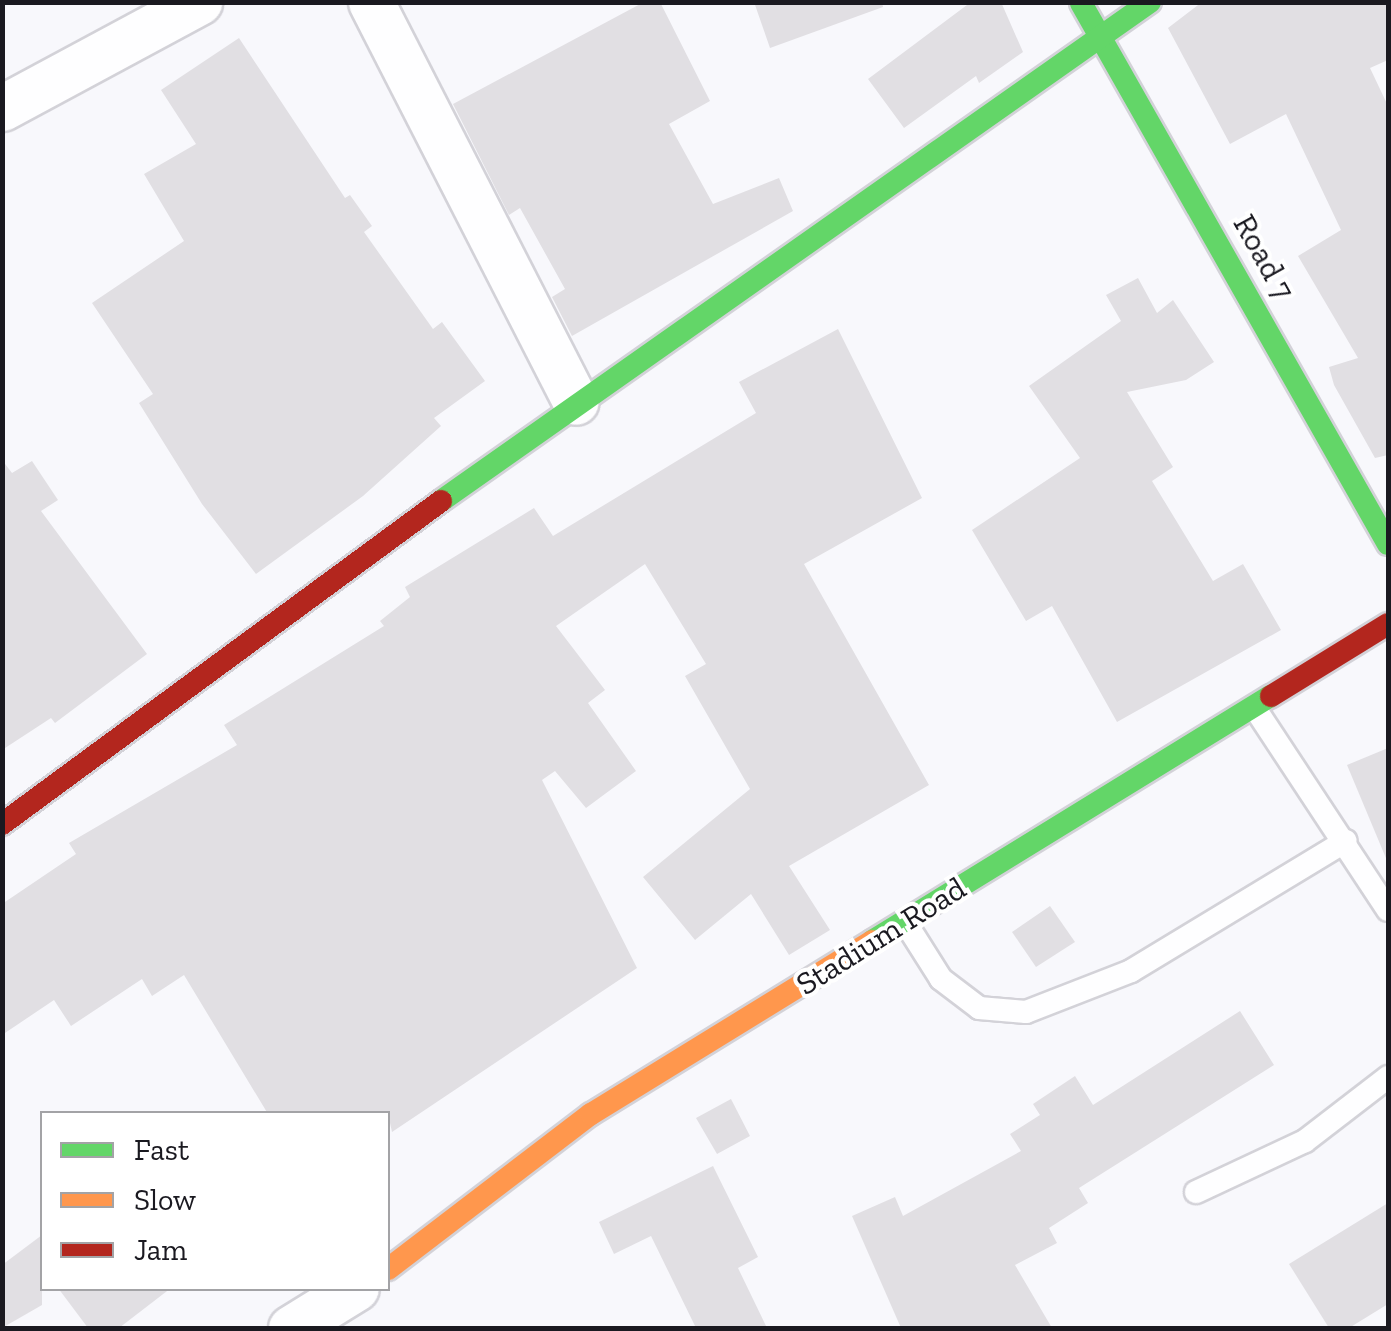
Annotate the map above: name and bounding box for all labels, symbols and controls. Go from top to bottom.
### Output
street label: Road 7 [1225,208,1303,306]
street label: Stadium Road [789,869,973,1003]
legend [40,1111,390,1291]
text: Fast [134,1132,189,1168]
text: Slow [134,1182,196,1218]
text: Jam [134,1232,187,1268]

